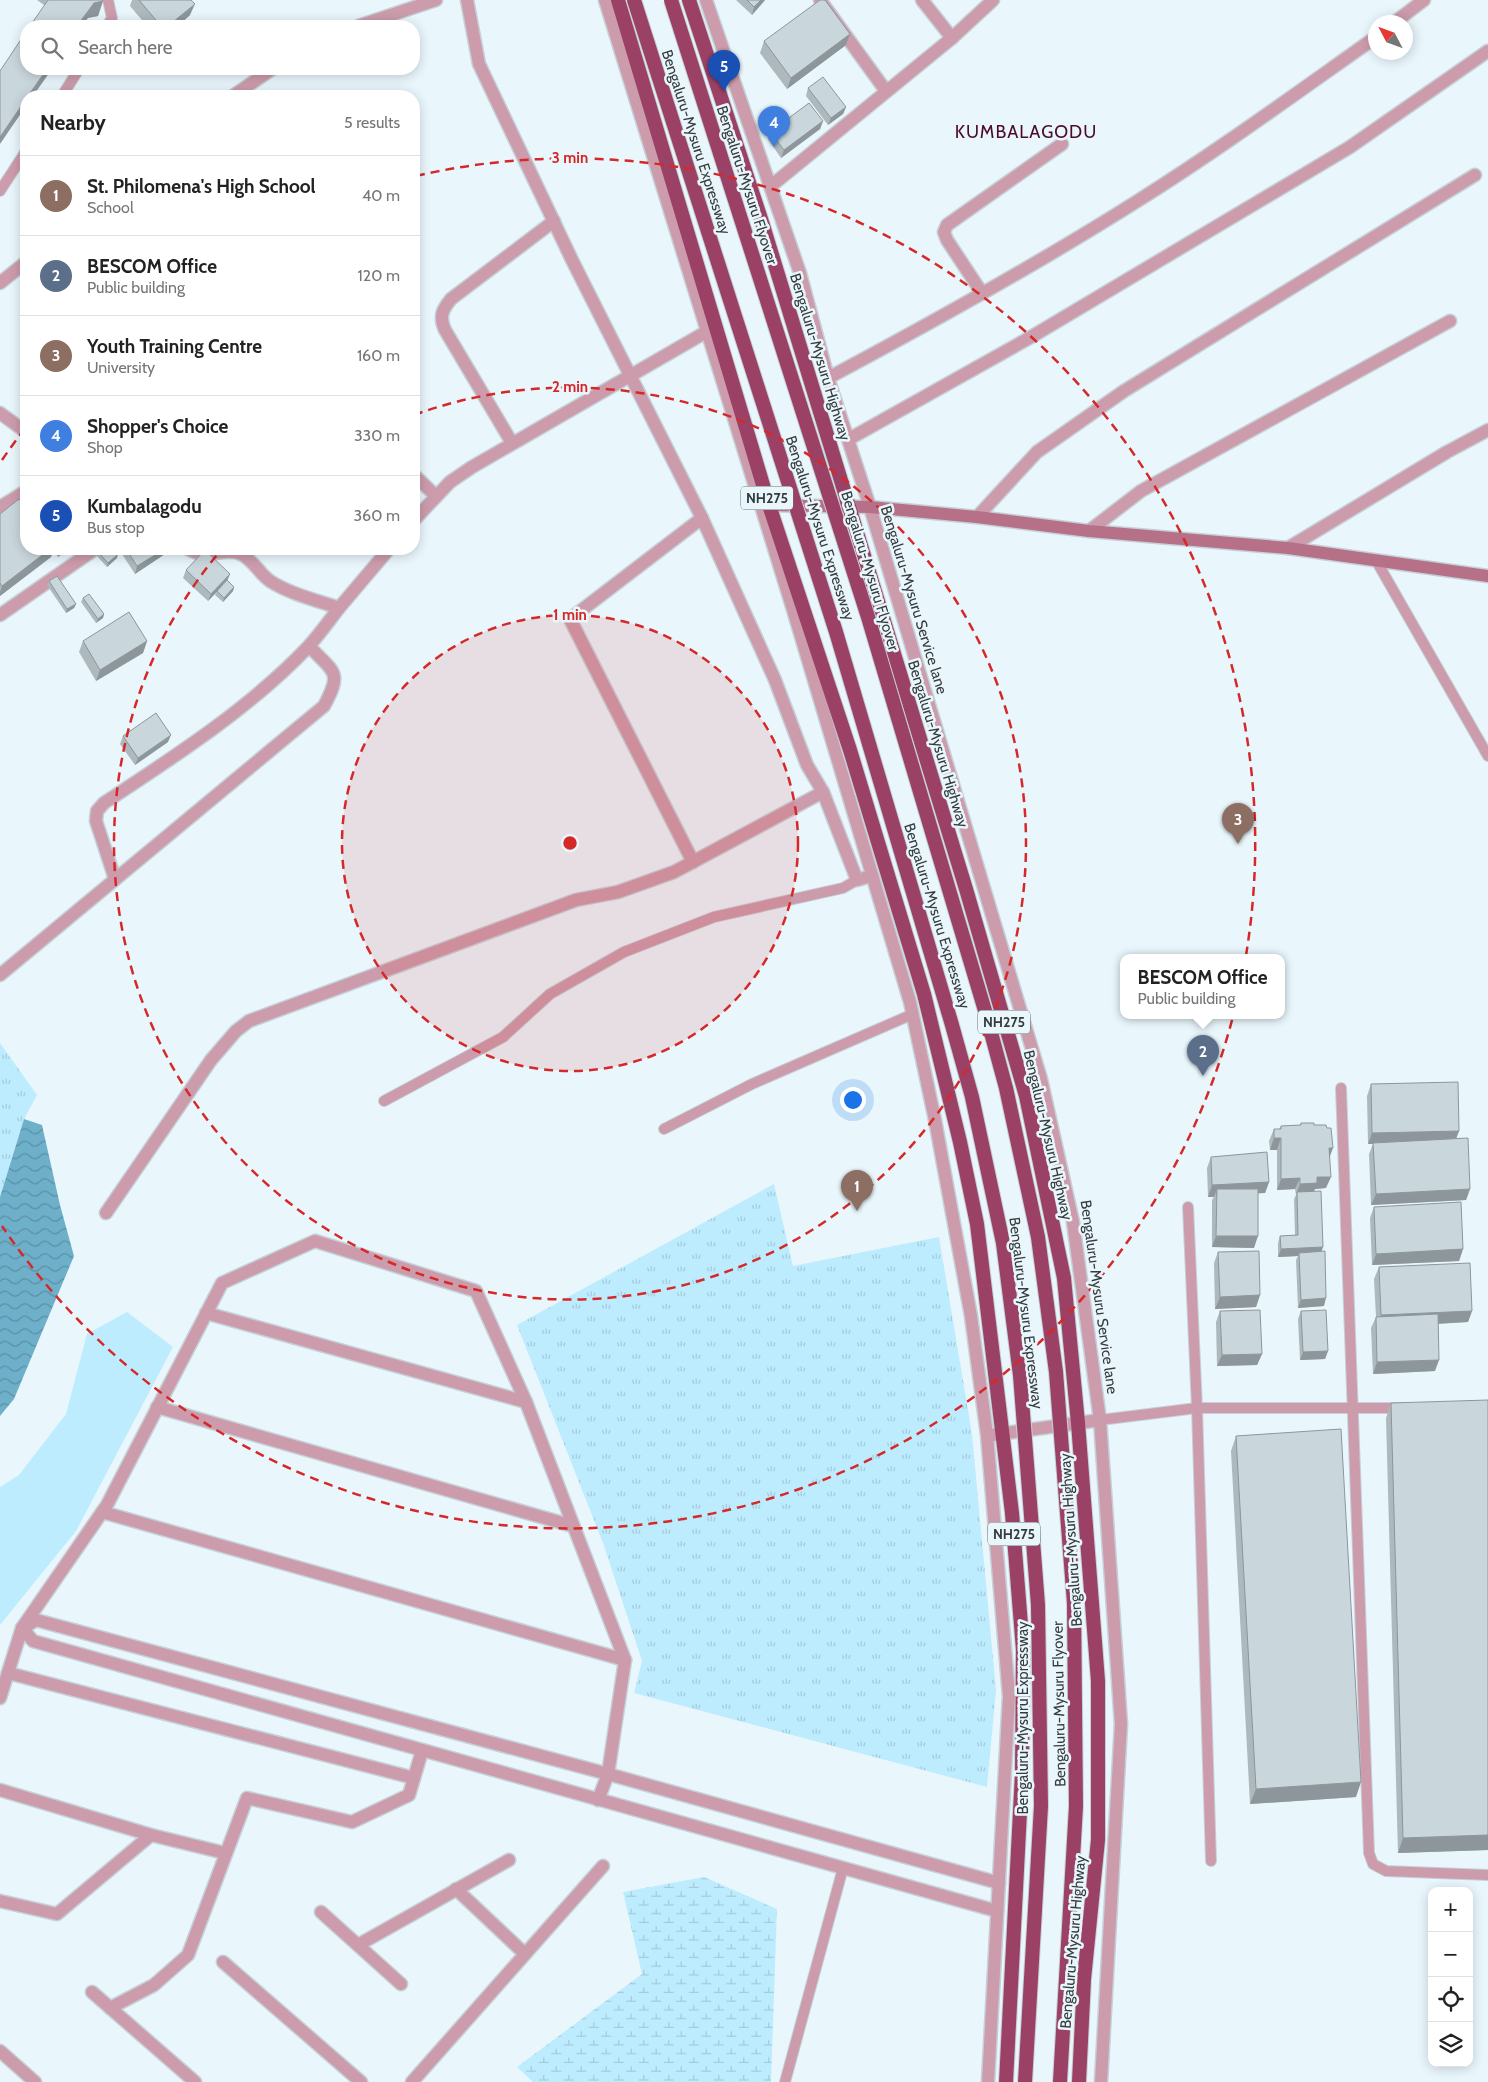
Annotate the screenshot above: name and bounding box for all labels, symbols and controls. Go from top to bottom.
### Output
north arrow [1368,15,1413,60]
search box [20,20,420,75]
icon: search [38,34,66,62]
text: Search here [78,36,172,59]
street label: Bengaluru-Mysuru Expressway [658,47,735,237]
pin: 5 [708,50,740,91]
street label: Bengaluru-Mysuru Flyover [713,103,781,267]
pin: 4 [758,106,790,147]
text: Nearby [40,110,106,135]
text: 5 results [344,113,400,132]
district label: KUMBALAGODU [955,121,1097,143]
text: 3 min [552,149,588,167]
text: St. Philomena's High School [87,175,316,198]
text: 1 [53,186,59,205]
text: 40 m [362,186,400,205]
text: School [87,198,134,217]
text: BESCOM Office [87,255,217,278]
text: 2 [52,266,60,285]
text: 120 m [358,266,400,285]
street label: Bengaluru-Mysuru Highway [786,271,854,443]
text: Public building [87,278,185,297]
text: Youth Training Centre [87,335,262,358]
text: 3 [52,346,60,365]
text: 160 m [357,346,400,365]
text: University [87,358,155,377]
text: 2 min [552,378,588,396]
text: Shopper's Choice [87,415,228,438]
text: 4 [51,426,61,445]
text: 330 m [354,426,400,445]
street label: Bengaluru-Mysuru Expressway [782,433,859,623]
text: Shop [87,438,123,457]
road number: NH275 [741,486,793,509]
street label: Bengaluru-Mysuru Flyover [837,489,903,653]
text: Kumbalagodu [87,495,202,518]
street label: Bengaluru-Mysuru Service lane [877,504,951,697]
text: 5 [52,506,60,525]
text: 360 m [353,506,400,525]
text: Bus stop [87,518,145,537]
text: 1 min [553,606,587,624]
street label: Bengaluru-Mysuru Highway [904,658,972,830]
pin: 3 [1222,803,1254,844]
street label: Bengaluru-Mysuru Expressway [900,821,974,1011]
centre of rings [561,834,579,852]
popup [1120,954,1285,1019]
text: BESCOM Office [1138,966,1267,989]
text: Public building [1138,989,1235,1008]
road number: NH275 [978,1010,1030,1034]
pin: 2 [1187,1035,1219,1076]
street label: Bengaluru-Mysuru Highway [1020,1048,1076,1222]
your location [840,1087,866,1113]
pin: 1 [841,1170,873,1211]
street label: Bengaluru-Mysuru Service lane [1076,1199,1122,1395]
street label: Bengaluru-Mysuru Expressway [1005,1216,1047,1410]
street label: Bengaluru-Mysuru Highway [1056,1452,1086,1627]
road number: NH275 [988,1522,1040,1546]
street label: Bengaluru-Mysuru Expressway [1014,1621,1032,1815]
street label: Bengaluru-Mysuru Flyover [1049,1621,1069,1787]
street label: Bengaluru-Mysuru Highway [1056,1854,1090,2029]
map controls [1428,1887,1473,2067]
button: + [1428,1887,1473,1932]
button: − [1428,1932,1473,1977]
button: locate [1428,1977,1473,2022]
button: layers [1428,2022,1473,2067]

